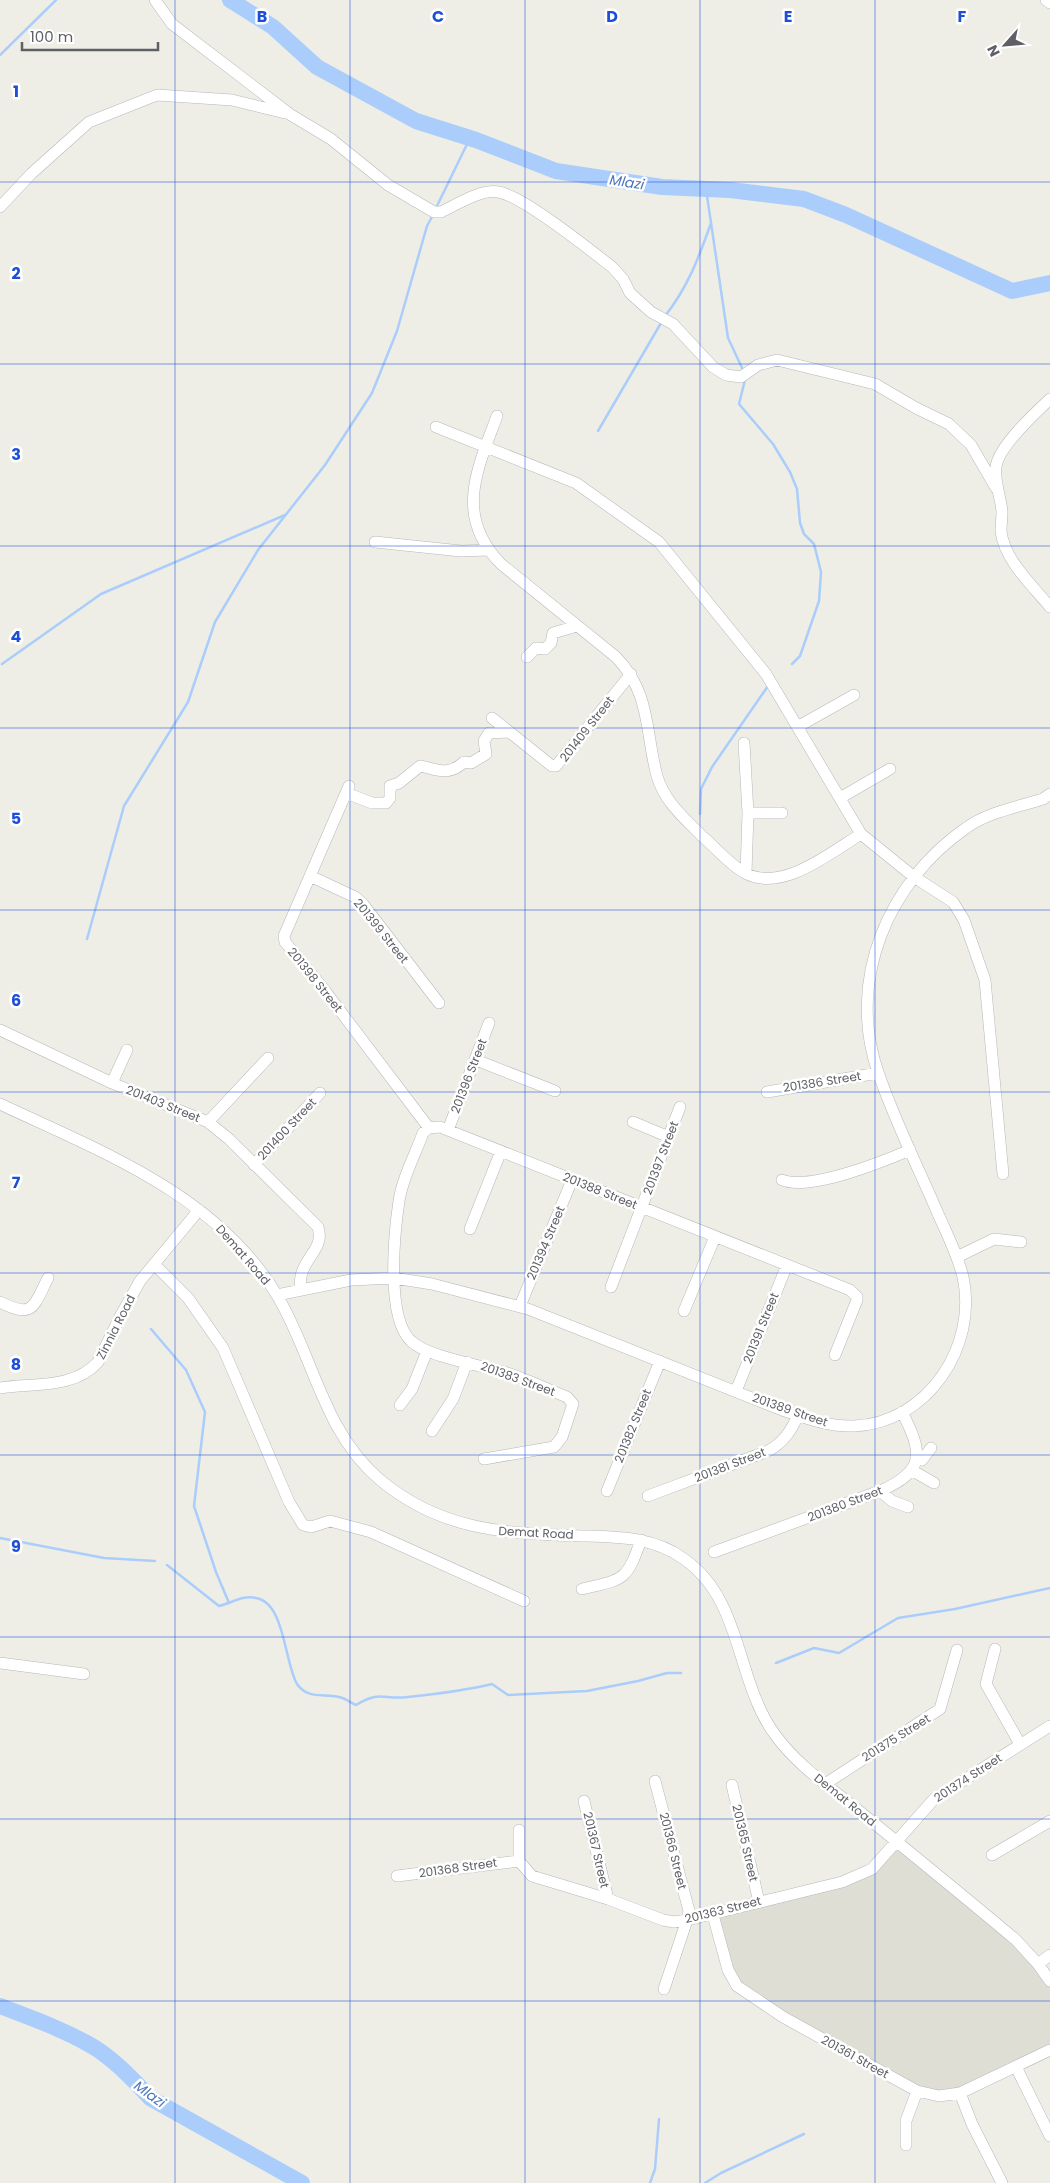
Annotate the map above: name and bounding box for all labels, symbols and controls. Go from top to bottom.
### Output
text: B [257,5,267,28]
text: C [432,5,444,28]
text: D [606,5,618,28]
text: E [784,5,792,28]
text: F [958,5,967,28]
scale bar [22,20,159,52]
north arrow [980,20,1030,70]
text: 100 m [30,26,73,47]
text: N [982,42,1005,60]
text: 1 [13,80,19,103]
water label: Mlazi [608,169,646,195]
text: 2 [11,262,21,285]
text: 3 [11,443,21,466]
text: 4 [11,625,22,648]
street label: 201409 Street [556,692,618,765]
text: 5 [11,807,21,830]
street label: 201399 Street [350,895,413,967]
street label: 201398 Street [284,944,347,1016]
text: 6 [11,989,21,1012]
street label: 201396 Street [446,1036,491,1116]
street label: 201386 Street [782,1067,862,1096]
street label: 201403 Street [123,1081,203,1126]
street label: 201400 Street [253,1094,320,1163]
street label: 201397 Street [639,1118,682,1197]
street label: 201388 Street [560,1168,640,1213]
text: 7 [12,1171,21,1194]
street label: 201394 Street [522,1203,569,1282]
street label: Demat Road [212,1221,274,1289]
street label: 201391 Street [739,1290,782,1366]
street label: Zinnia Road [92,1292,139,1362]
text: 8 [11,1353,21,1376]
street label: 201383 Street [478,1357,558,1400]
street label: 201382 Street [610,1386,655,1465]
street label: 201389 Street [750,1389,830,1430]
street label: 201381 Street [692,1443,768,1486]
street label: 201380 Street [805,1481,885,1526]
street label: Demat Road [498,1522,574,1543]
text: 9 [11,1535,21,1558]
street label: 201375 Street [858,1710,933,1765]
street label: 201374 Street [930,1749,1005,1806]
street label: Demat Road [811,1769,880,1830]
street label: 201365 Street [728,1803,763,1883]
street label: 201367 Street [579,1810,614,1890]
street label: 201366 Street [656,1811,691,1891]
street label: 201368 Street [418,1854,498,1881]
street label: 201363 Street [683,1892,763,1927]
street label: 201361 Street [818,2031,892,2082]
water label: Mlazi [130,2076,170,2113]

